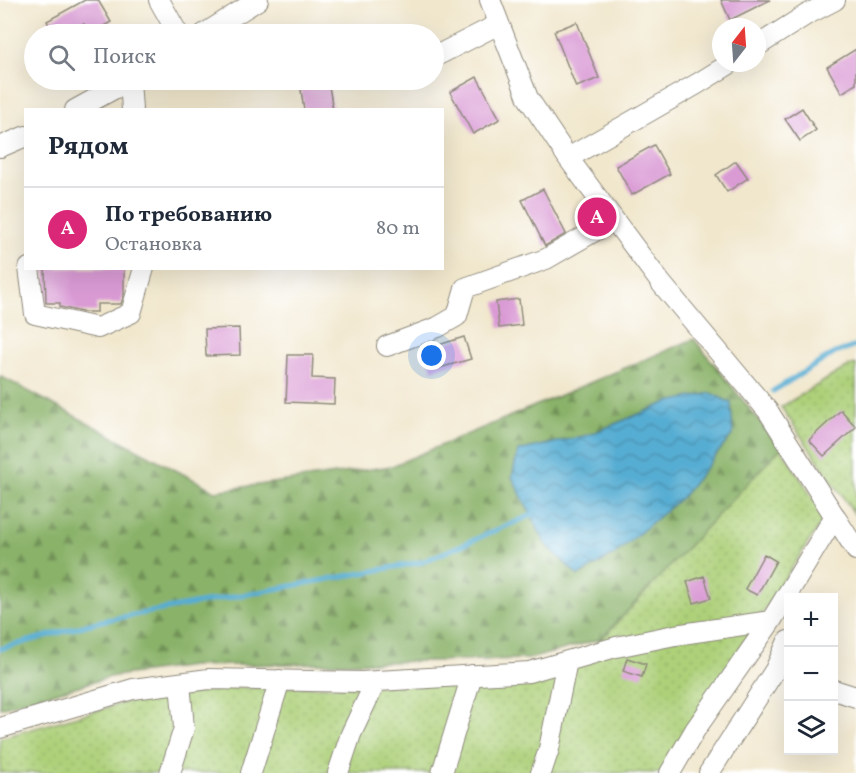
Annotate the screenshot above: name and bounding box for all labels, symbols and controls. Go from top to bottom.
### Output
north arrow [712,18,766,72]
search box [24,24,444,90]
icon: search [45,41,78,74]
text: Поиск [93,42,156,73]
text: Рядом [48,129,128,165]
pin: A [578,194,616,240]
text: По требованию [105,200,272,231]
text: A [60,215,75,243]
text: 80 m [376,215,420,243]
text: Остановка [105,231,202,259]
your location [417,341,446,370]
map controls [784,593,838,755]
button: + [784,593,838,647]
button: − [784,647,838,701]
button: layers [784,701,838,755]

